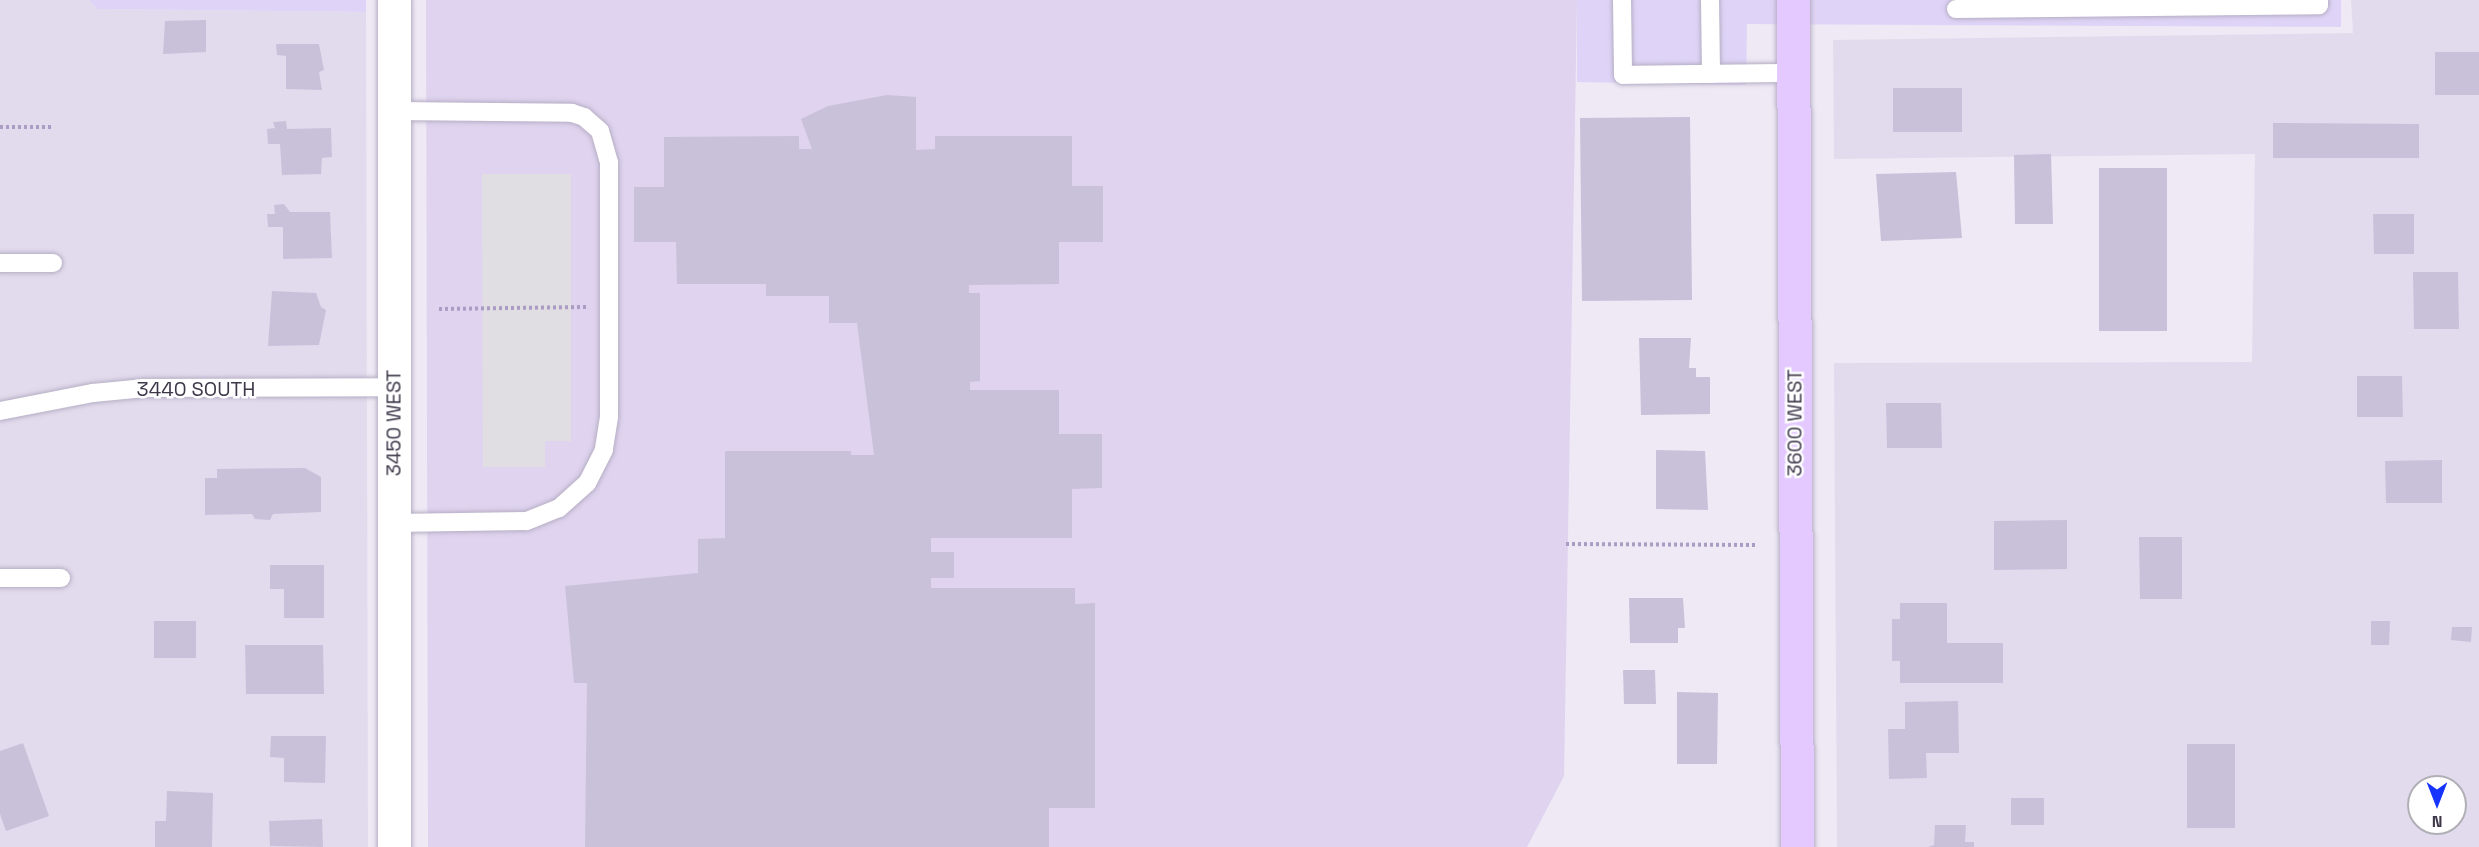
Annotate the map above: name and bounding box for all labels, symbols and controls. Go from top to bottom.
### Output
street label: 3600 WEST [1783,369,1807,477]
street label: 3450 WEST [382,370,406,476]
street label: 3440 SOUTH [137,377,255,401]
north arrow [2407,775,2467,835]
text: N [2432,811,2442,832]

